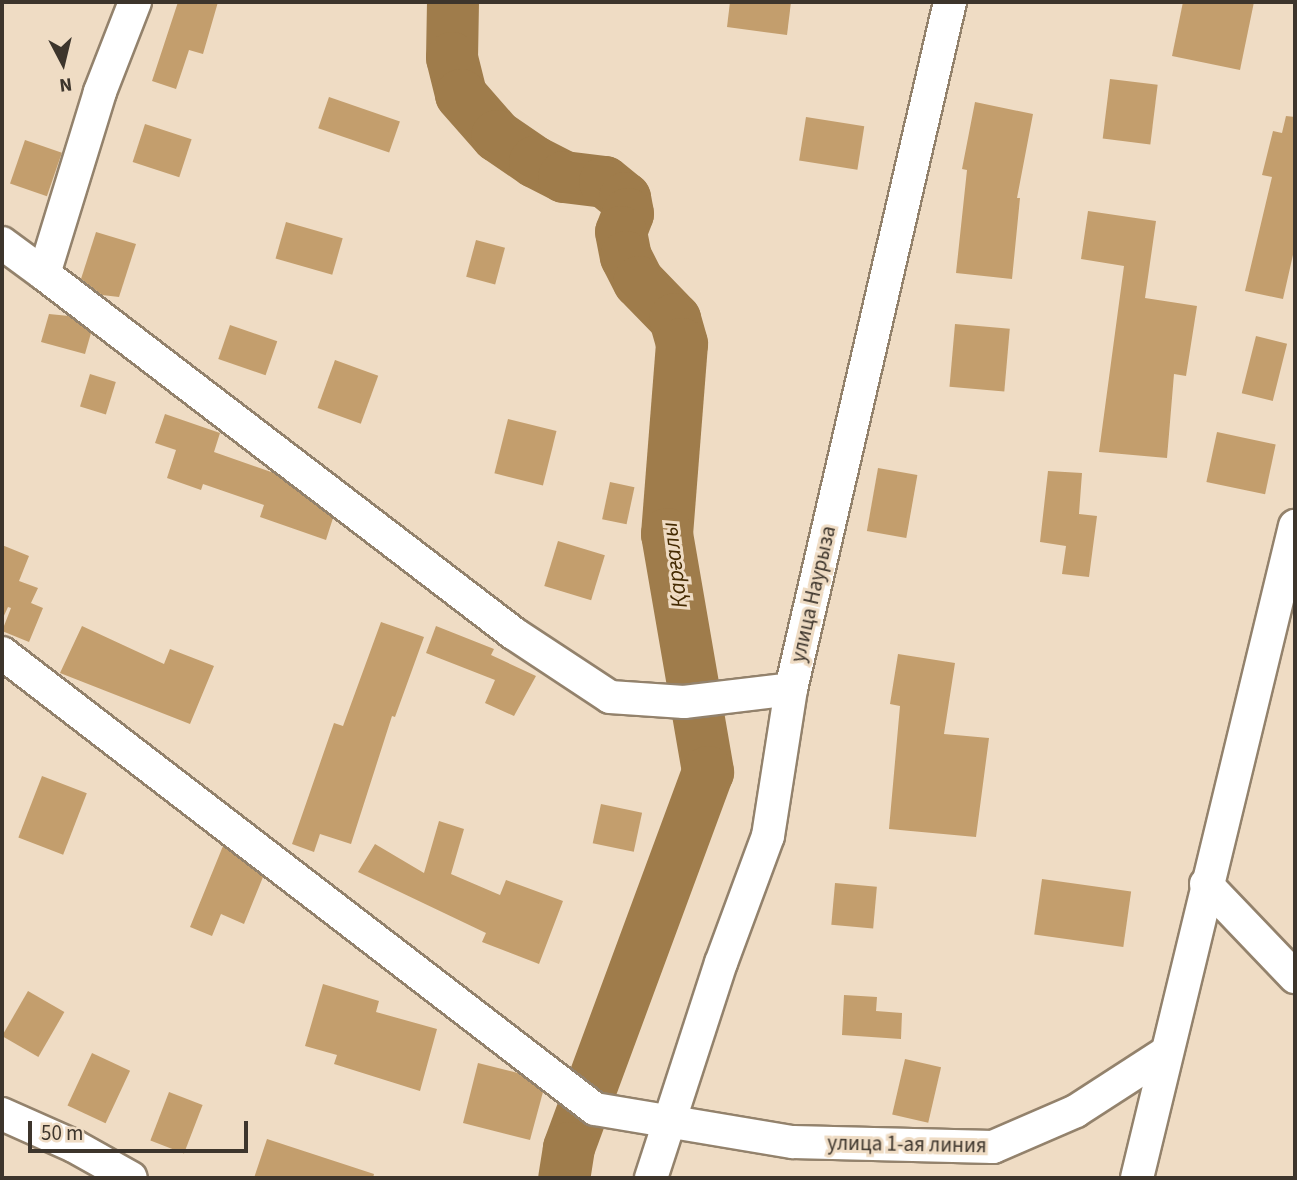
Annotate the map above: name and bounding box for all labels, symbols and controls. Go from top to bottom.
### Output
north arrow [28,28,98,98]
text: N [58,70,74,99]
water label: Қарғалы [656,520,694,610]
street label: улица Наурыза [785,523,841,665]
scale bar [32,1106,252,1150]
text: 50 m [41,1118,83,1148]
street label: улица 1-ая линия [827,1130,987,1158]

